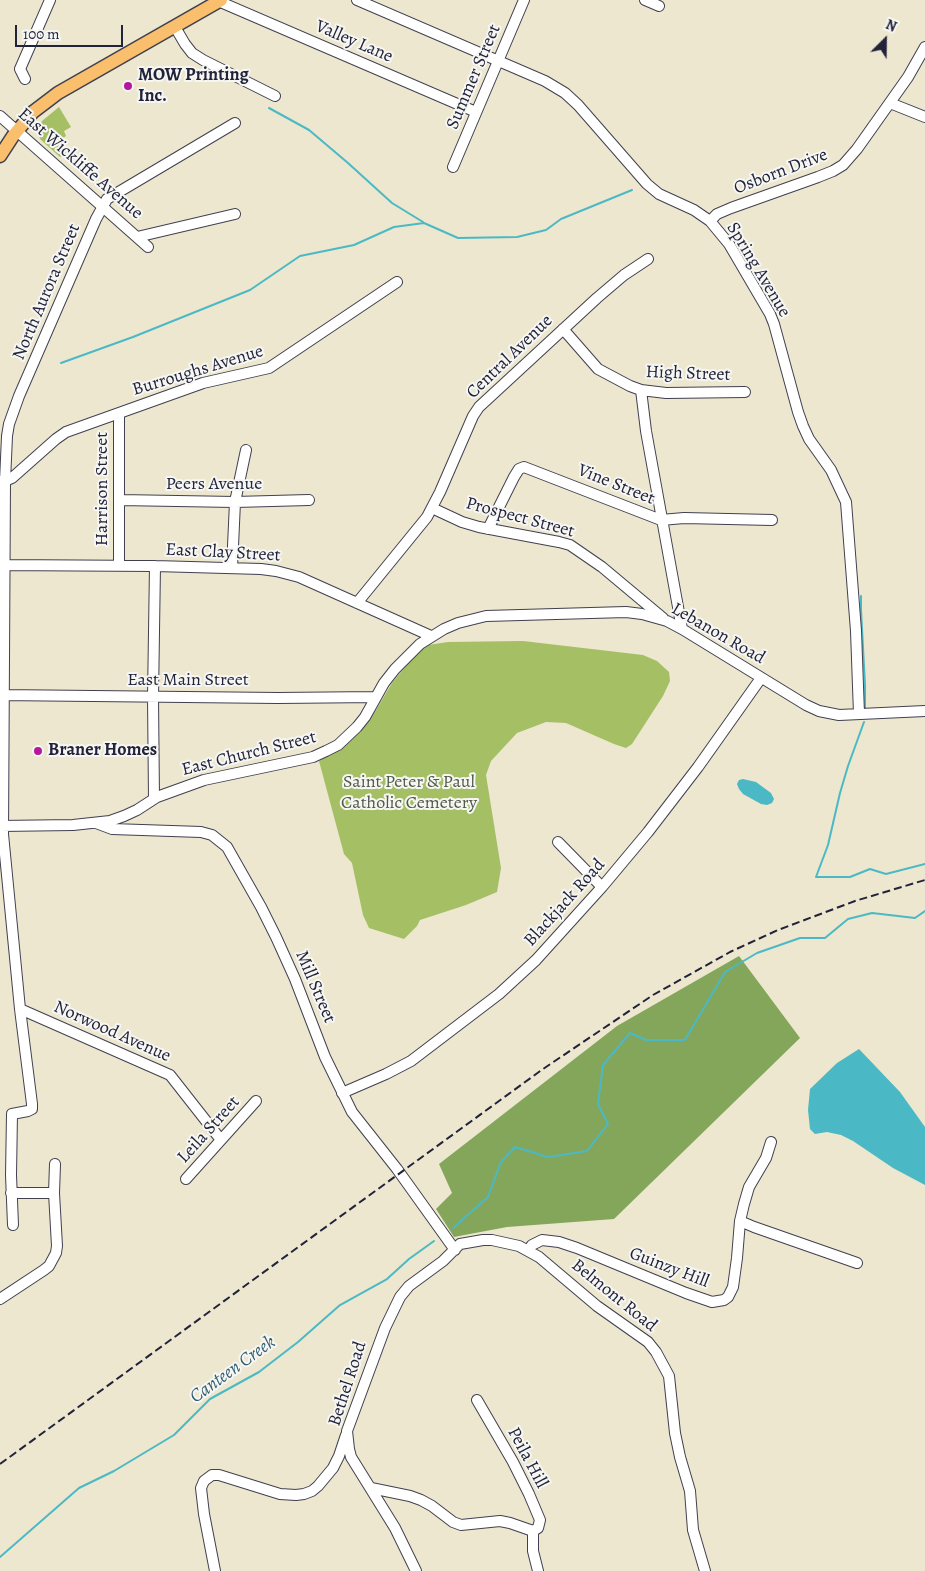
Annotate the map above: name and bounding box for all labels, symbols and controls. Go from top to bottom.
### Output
scale bar [18,15,125,47]
north arrow [860,15,910,65]
text: N [883,15,899,36]
street label: Valley Lane [312,16,396,68]
street label: Summer Street [442,21,506,133]
text: 100 m [23,24,60,44]
place label: MOW Printing Inc. [138,65,249,108]
marker: MOW Printing Inc. [122,80,134,92]
street label: East Wickliffe Avenue [13,104,147,224]
street label: Osborn Drive [731,144,831,200]
street label: Spring Avenue [721,219,795,321]
street label: North Aurora Street [9,221,85,363]
street label: Central Avenue [462,311,558,403]
street label: Burroughs Avenue [130,341,266,401]
street label: High Street [645,362,731,386]
street label: Harrison Street [92,432,114,546]
street label: Vine Street [574,460,658,510]
street label: Peers Avenue [166,474,262,496]
street label: Prospect Street [463,493,577,543]
street label: East Clay Street [165,539,281,567]
street label: Lebanon Road [667,599,769,669]
street label: East Main Street [127,670,249,692]
street label: East Church Street [180,727,318,781]
place label: Braner Homes [48,740,157,762]
marker: Braner Homes [32,745,44,757]
park label: Saint Peter & Paul Catholic Cemetery [341,772,477,814]
street label: Blackjack Road [520,855,610,951]
street label: Mill Street [290,947,340,1027]
street label: Norwood Avenue [50,997,174,1067]
street label: Leila Street [173,1092,245,1168]
street label: Guinzy Hill [626,1243,712,1293]
street label: Belmont Road [567,1255,661,1337]
water label: Canteen Creek [186,1331,280,1409]
street label: Bethel Road [324,1339,372,1429]
street label: Peila Hill [502,1424,552,1492]

